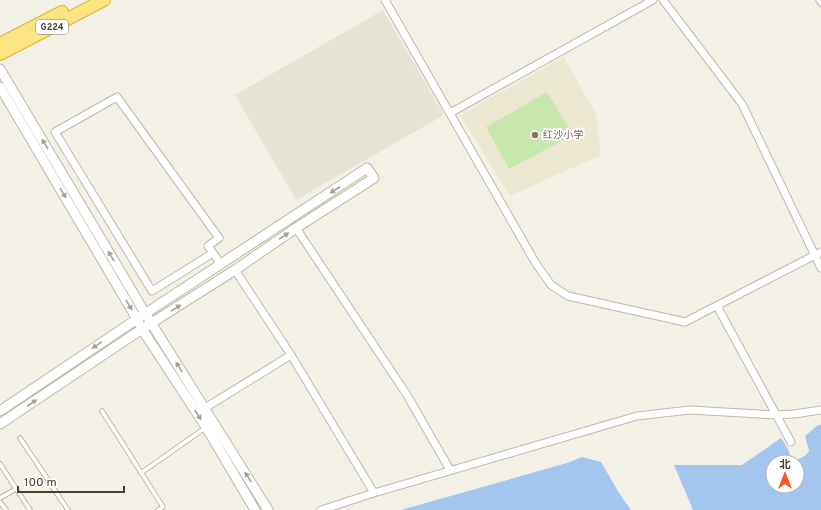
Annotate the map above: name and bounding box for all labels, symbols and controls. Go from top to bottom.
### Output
road number: G224 [36,20,68,34]
place label: 红沙小学 [543,129,583,142]
marker: 红沙小学 [530,130,540,140]
one-way arrow [41,138,48,150]
one-way arrow [329,186,340,193]
one-way arrow [59,187,66,199]
one-way arrow [279,232,289,240]
one-way arrow [108,250,115,262]
one-way arrow [125,299,132,311]
one-way arrow [170,304,182,311]
one-way arrow [91,342,103,349]
one-way arrow [175,362,183,372]
one-way arrow [27,399,38,407]
one-way arrow [194,410,202,420]
north arrow [765,454,805,494]
text: 北 [780,458,791,472]
scale bar [18,468,124,494]
one-way arrow [244,472,252,482]
text: 100 m [24,475,57,491]

